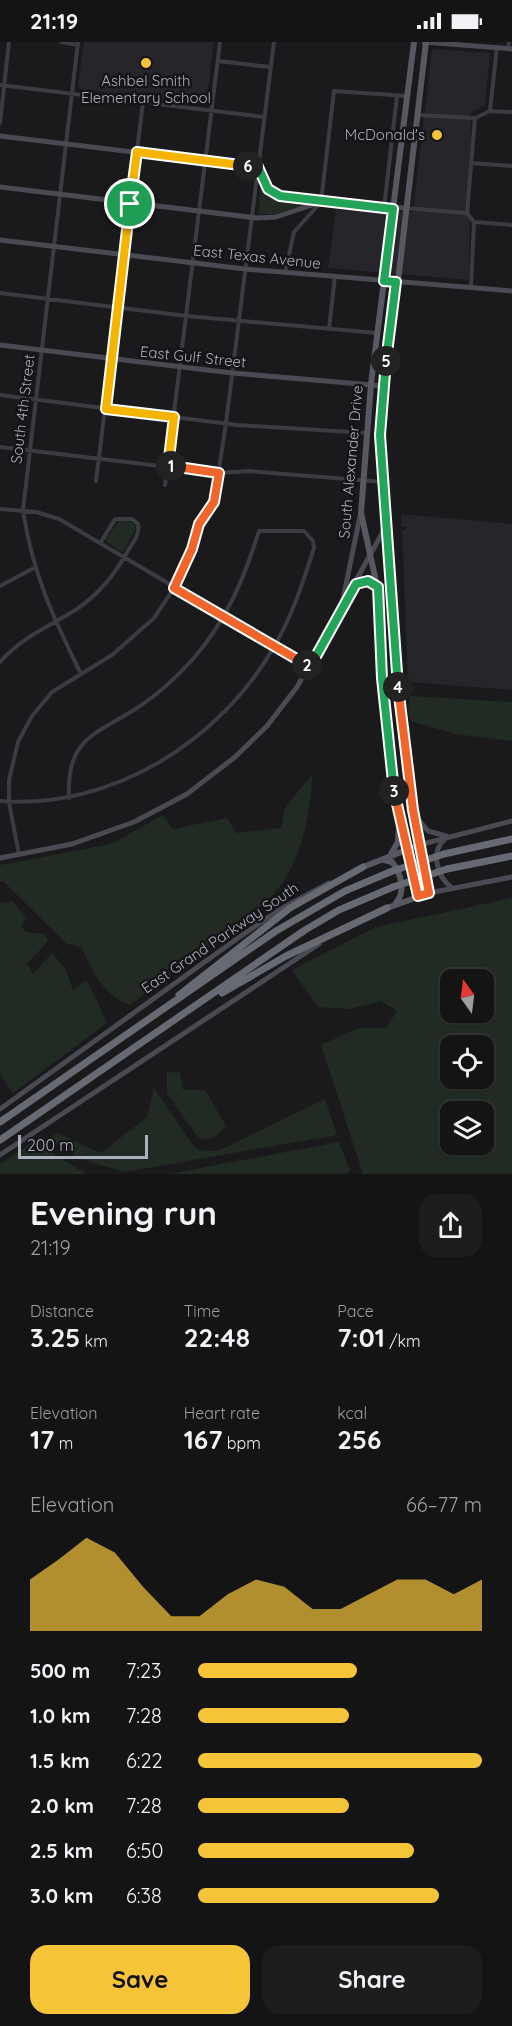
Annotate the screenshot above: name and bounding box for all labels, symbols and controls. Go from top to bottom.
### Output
text: 21:19 [30,7,78,35]
marker: Ashbel Smith Elementary School [139,56,153,70]
place label: Ashbel Smith Elementary School [81,71,211,107]
place label: McDonald's [345,125,425,144]
marker: McDonald's [430,128,444,142]
pin: 6 [233,151,263,181]
text: 6 [244,156,252,176]
pin [104,178,155,229]
icon: arrive [113,187,146,220]
street label: East Texas Avenue [192,240,322,273]
street label: East Gulf Street [139,341,247,372]
pin: 5 [371,346,401,376]
text: 5 [381,351,391,371]
street label: South 4th Street [6,353,39,465]
street label: South Alexander Drive [334,385,367,539]
pin: 1 [156,451,186,481]
text: 1 [168,456,174,476]
pin: 2 [292,650,322,680]
text: 2 [302,655,312,675]
pin: 4 [383,672,413,702]
text: 4 [393,677,403,697]
pin: 3 [379,776,409,806]
text: 3 [390,781,398,801]
street label: East Grand Parkway South [138,878,302,997]
north arrow [440,969,494,1023]
map controls [440,969,494,1155]
button: locate [440,1035,494,1089]
button: layers [440,1101,494,1155]
scale bar [18,1132,148,1160]
text: 200 m [27,1135,74,1155]
text: Evening run [30,1192,217,1233]
button: share [419,1194,482,1257]
text: 21:19 [30,1235,71,1260]
text: Distance [30,1301,94,1321]
text: Time [184,1301,220,1321]
text: Pace [337,1301,374,1321]
text: 3.25 [30,1321,80,1354]
text: 22:48 [184,1321,250,1354]
text: 7:01 [337,1321,385,1354]
text: km [80,1331,108,1351]
text: /km [385,1331,421,1351]
text: Elevation [30,1403,97,1423]
text: Heart rate [184,1403,260,1423]
text: kcal [337,1403,367,1423]
text: 17 [30,1423,54,1456]
text: 167 [184,1423,222,1456]
text: 256 [337,1423,381,1456]
text: m [54,1433,73,1453]
text: bpm [222,1433,261,1453]
text: Elevation [30,1492,114,1517]
text: 66–77 m [406,1492,482,1517]
text: 500 m [30,1658,90,1683]
text: 7:23 [126,1658,162,1683]
text: 1.0 km [30,1703,90,1728]
text: 7:28 [126,1703,162,1728]
text: 1.5 km [30,1748,90,1773]
text: 6:22 [126,1748,163,1773]
text: 2.0 km [30,1793,94,1818]
text: 7:28 [126,1793,162,1818]
text: 2.5 km [30,1838,93,1863]
text: 6:50 [126,1838,163,1863]
text: 3.0 km [30,1883,93,1908]
text: 6:38 [126,1883,162,1908]
button: Save [30,1945,250,2014]
button: Share [262,1945,482,2014]

